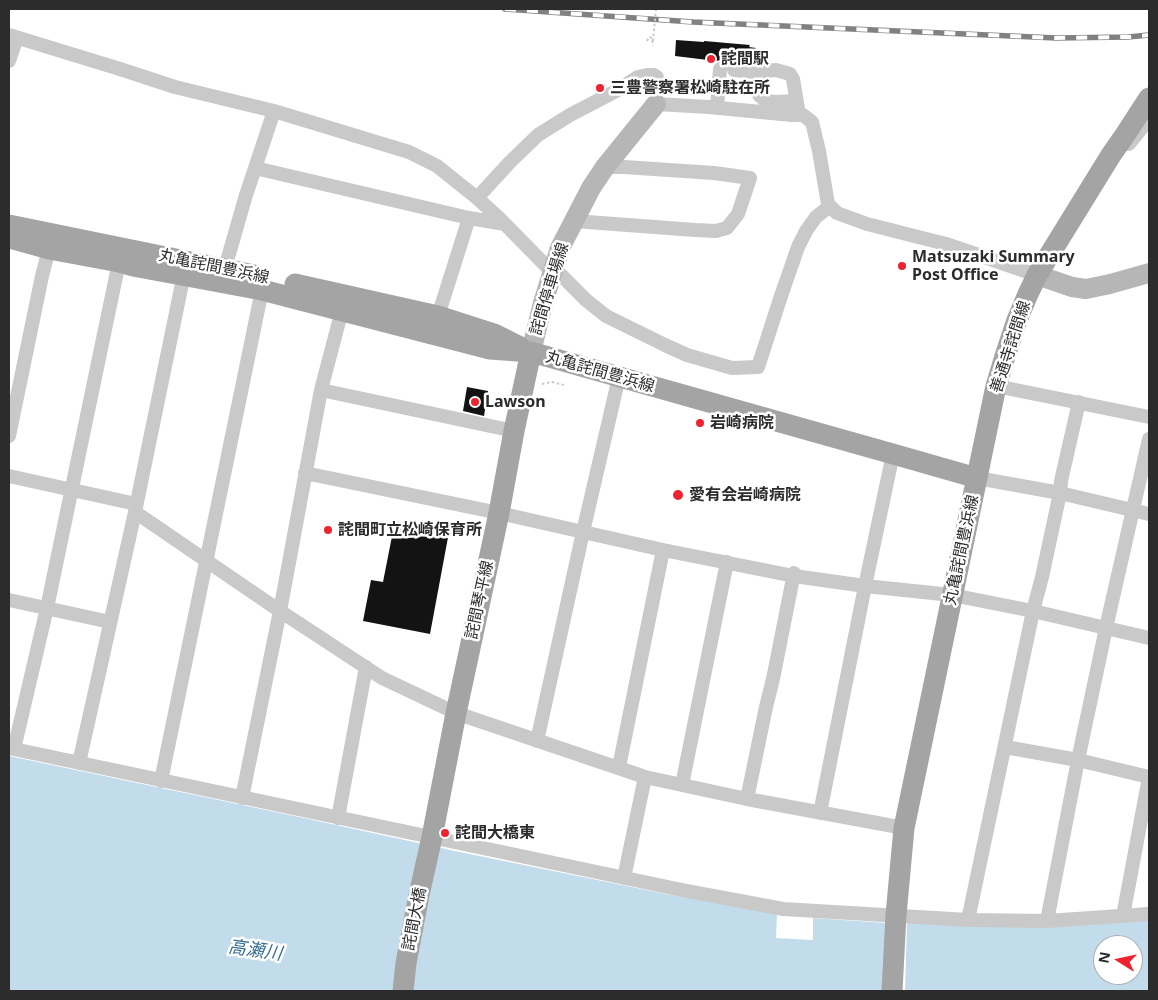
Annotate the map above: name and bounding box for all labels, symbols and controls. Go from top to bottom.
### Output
place label: 詫間駅 [721,49,769,69]
marker: 詫間駅 [705,53,717,65]
place label: 三豊警察署松崎駐在所 [610,78,770,98]
marker: 三豊警察署松崎駐在所 [594,82,606,94]
street label: 詫間停車場線 [527,240,573,338]
street label: 丸亀詫間豊浜線 [157,246,271,288]
place label: Matsuzaki Summary Post Office [912,247,1075,285]
marker: Matsuzaki Summary Post Office [896,260,908,272]
street label: 善通寺詫間線 [987,298,1035,396]
street label: 丸亀詫間豊浜線 [544,347,656,397]
place label: Lawson [485,392,546,412]
marker: Lawson [469,396,481,408]
place label: 岩崎病院 [710,413,774,433]
marker: 岩崎病院 [694,417,706,429]
place label: 愛有会岩崎病院 [689,485,801,505]
marker: 愛有会岩崎病院 [671,488,685,502]
street label: 丸亀詫間豊浜線 [941,493,983,607]
place label: 詫間町立松崎保育所 [338,520,482,540]
marker: 詫間町立松崎保育所 [322,524,334,536]
street label: 詫間琴平線 [462,559,498,641]
place label: 詫間大橋東 [455,823,535,843]
marker: 詫間大橋東 [439,827,451,839]
street label: 詫間大橋 [399,886,431,952]
north arrow [1093,935,1143,985]
water label: 高瀬川 [227,937,283,965]
text: N [1093,950,1114,965]

